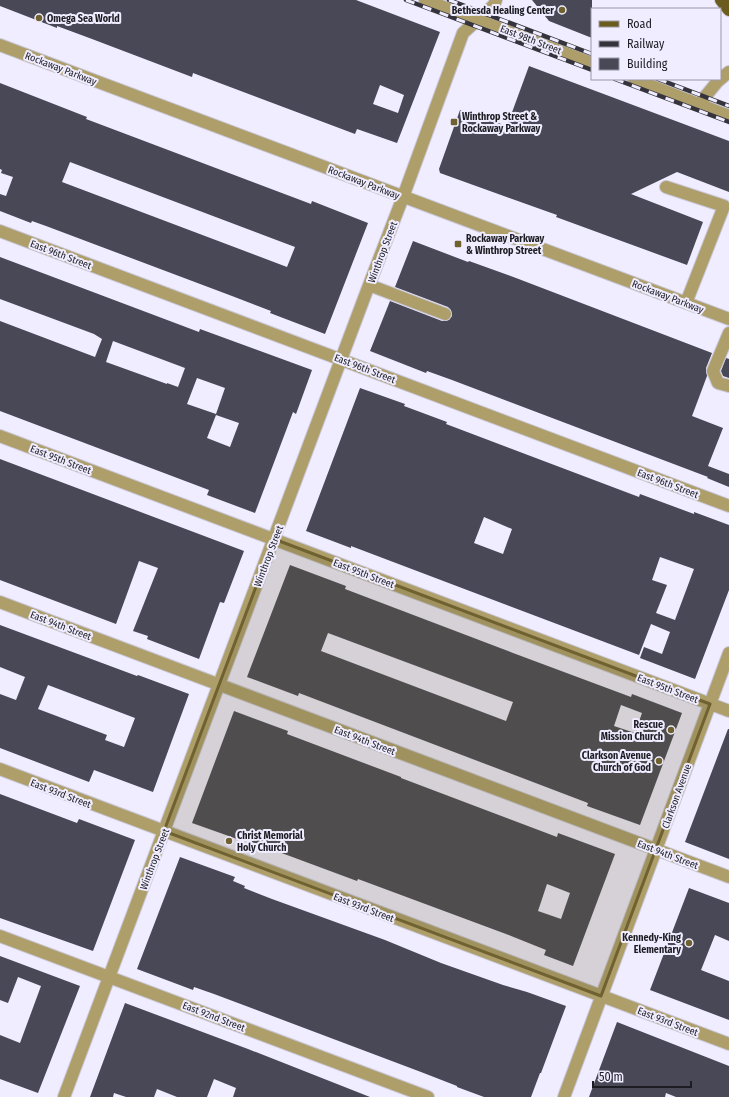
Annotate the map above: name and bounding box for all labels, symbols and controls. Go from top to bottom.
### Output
place label: Bethesda Healing Center [452,5,554,17]
marker: Bethesda Healing Center [557,5,567,15]
legend [591,8,721,80]
marker: Omega Sea World [34,13,44,23]
place label: Omega Sea World [47,13,120,25]
text: Road [627,17,652,31]
street label: East 98th Street [498,23,564,57]
text: Railway [627,37,665,51]
street label: Rockaway Parkway [23,50,99,88]
text: Building [627,57,668,71]
place label: Winthrop Street & Rockaway Parkway [462,111,541,135]
marker: Winthrop Street & Rockaway Parkway [449,117,459,127]
street label: Rockaway Parkway [326,164,402,202]
street label: Winthrop Street [366,219,400,285]
place label: Rockaway Parkway & Winthrop Street [466,233,545,257]
street label: East 96th Street [28,238,94,272]
marker: Rockaway Parkway & Winthrop Street [453,239,463,249]
street label: Rockaway Parkway [630,278,706,316]
street label: East 96th Street [332,352,398,386]
street label: East 95th Street [29,443,93,477]
street label: East 96th Street [635,467,701,501]
street label: Winthrop Street [252,523,286,589]
street label: East 95th Street [332,557,396,591]
street label: East 94th Street [28,609,94,643]
street label: East 95th Street [636,672,700,706]
place label: Rescue Mission Church [601,719,663,743]
street label: East 94th Street [332,724,398,758]
marker: Rescue Mission Church [666,725,676,735]
place label: Clarkson Avenue Church of God [582,750,651,774]
marker: Clarkson Avenue Church of God [654,756,664,766]
street label: Clarkson Avenue [660,762,694,830]
street label: East 93rd Street [29,777,93,811]
street label: Winthrop Street [138,826,172,892]
place label: Christ Memorial Holy Church [237,830,303,854]
marker: Christ Memorial Holy Church [224,836,234,846]
street label: East 94th Street [635,838,701,872]
street label: East 93rd Street [332,891,396,925]
place label: Kennedy-King Elementary [622,932,681,956]
marker: Kennedy-King Elementary [684,938,694,948]
street label: East 92nd Street [181,1000,247,1035]
street label: East 93rd Street [636,1005,700,1039]
scale bar [593,1063,691,1089]
text: 50 m [599,1070,623,1084]

